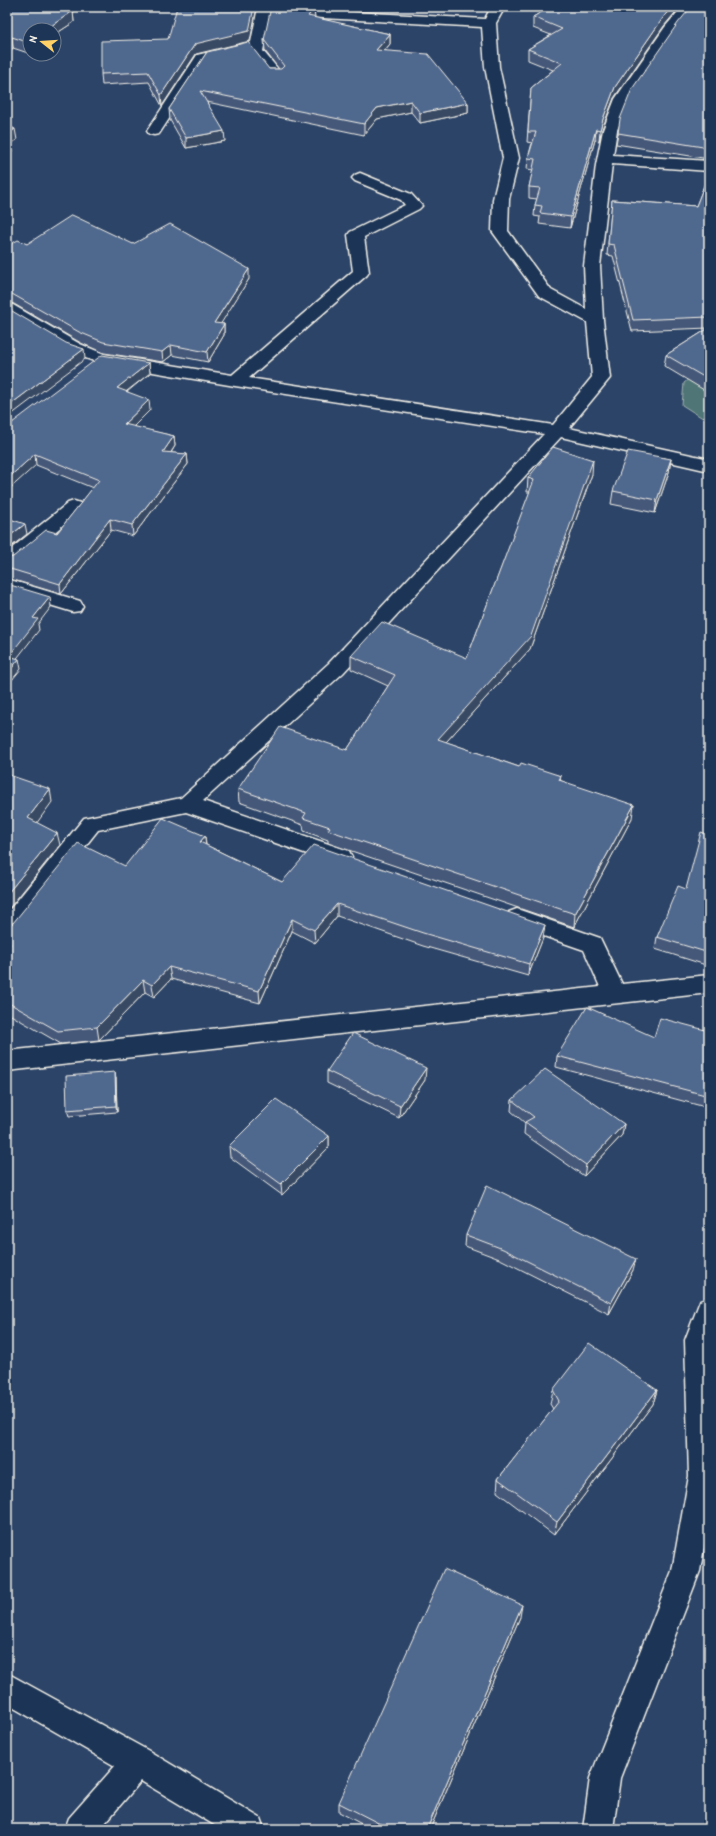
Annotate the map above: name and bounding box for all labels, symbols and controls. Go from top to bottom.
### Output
north arrow [22,22,62,62]
text: N [25,34,40,44]

